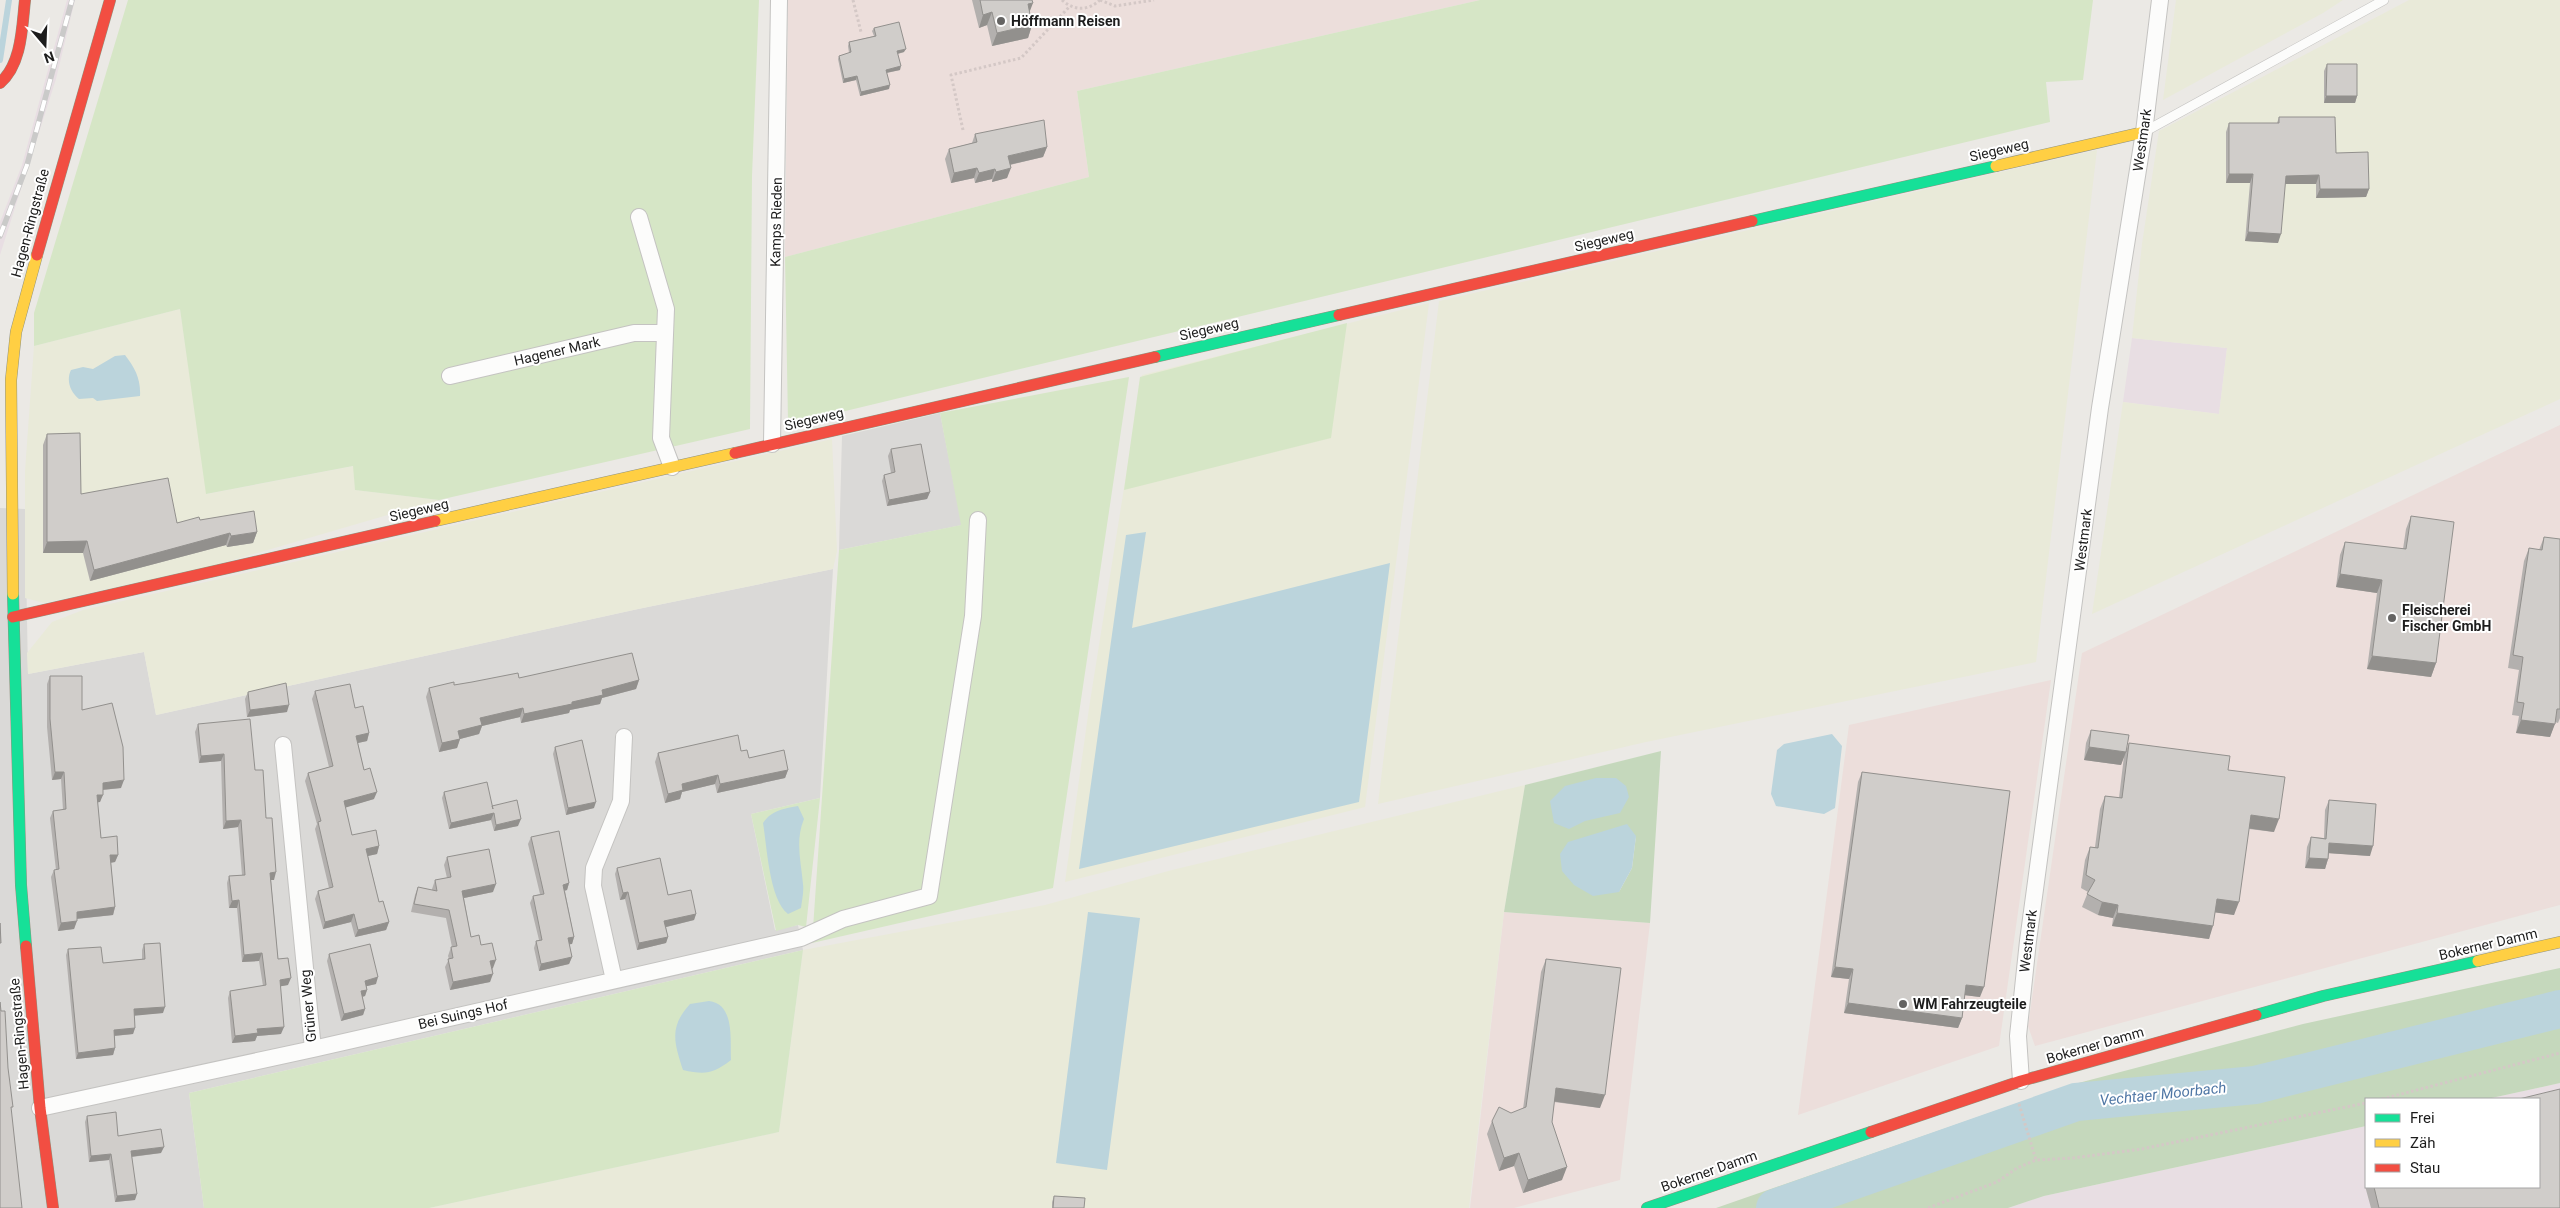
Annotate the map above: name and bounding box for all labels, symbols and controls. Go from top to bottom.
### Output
place label: Höffmann Reisen [1011,13,1121,29]
marker: Höffmann Reisen [995,15,1007,27]
north arrow [20,20,70,70]
text: N [42,48,57,66]
street label: Westmark [2130,107,2154,172]
street label: Siegeweg [1968,135,2030,165]
street label: Hagen-Ringstraße [8,167,52,279]
street label: Kamps Rieden [767,177,785,267]
street label: Siegeweg [1573,225,1635,255]
street label: Siegeweg [1178,314,1240,344]
street label: Hagener Mark [512,333,603,369]
street label: Siegeweg [783,404,845,434]
street label: Siegeweg [388,495,450,525]
street label: Westmark [2071,507,2095,572]
place label: Fleischerei Fischer GmbH [2402,602,2491,634]
marker: Fleischerei Fischer GmbH [2386,612,2398,624]
street label: Westmark [2016,908,2040,973]
street label: Bokerner Damm [2437,925,2539,963]
street label: Grüner Weg [297,969,319,1043]
street label: Hagen-Ringstraße [6,978,32,1090]
street label: Bei Suings Hof [417,996,510,1032]
place label: WM Fahrzeugteile [1913,996,2027,1012]
marker: WM Fahrzeugteile [1897,998,1909,1010]
street label: Bokerner Damm [2044,1023,2146,1067]
water label: Vechtaer Moorbach [2099,1078,2227,1110]
legend [2365,1098,2540,1188]
text: Frei [2410,1109,2435,1127]
text: Zäh [2410,1134,2435,1152]
street label: Bokerner Damm [1659,1147,1759,1195]
text: Stau [2410,1159,2440,1177]

